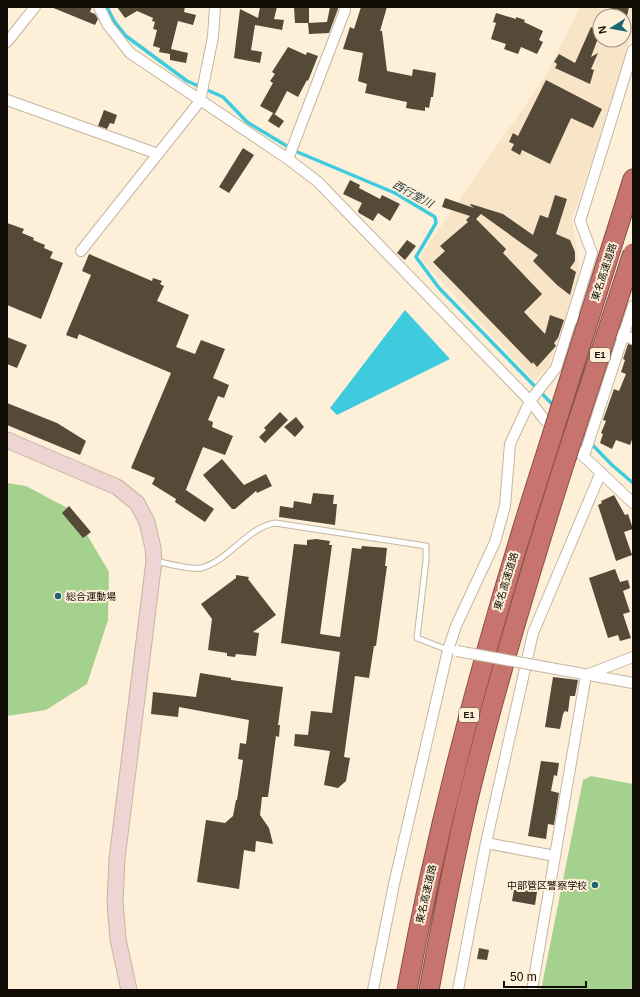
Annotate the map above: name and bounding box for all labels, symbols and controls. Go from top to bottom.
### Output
north arrow [592,8,632,48]
text: N [596,25,609,35]
water label: 西行堂川 [391,178,436,210]
street label: 東名高速道路 [589,242,619,302]
road number: E1 [590,348,610,362]
street label: 東名高速道路 [492,551,520,611]
marker: 総合運動場 [53,591,63,601]
place label: 総合運動場 [66,591,116,602]
road number: E1 [459,708,479,722]
street label: 東名高速道路 [414,864,438,924]
place label: 中部管区警察学校 [507,880,587,891]
marker: 中部管区警察学校 [590,880,600,890]
scale bar [504,963,586,989]
text: 50 m [510,970,537,984]

